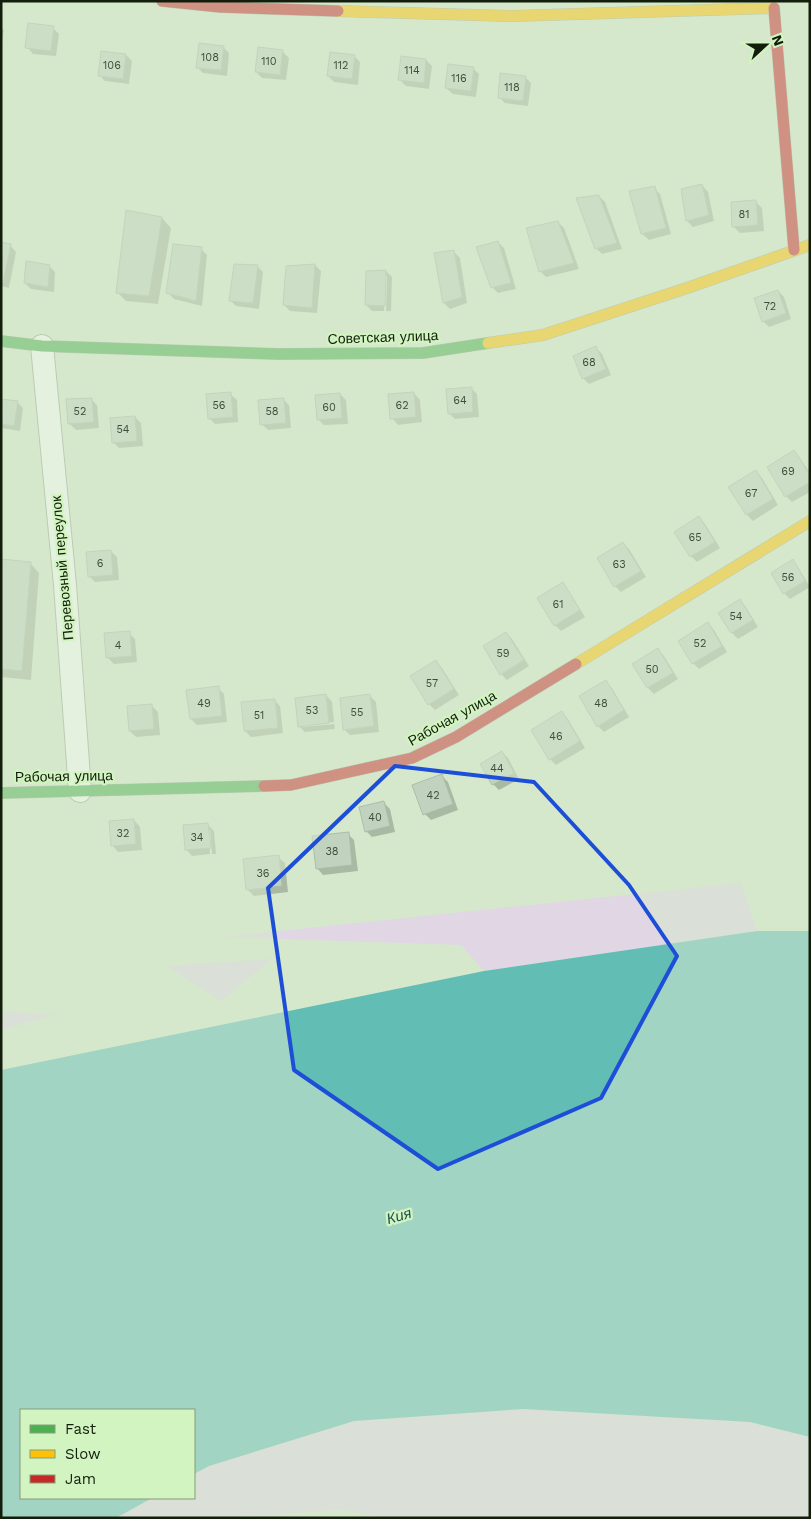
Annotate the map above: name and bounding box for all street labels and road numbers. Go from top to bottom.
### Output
street label: Советская улица [327,327,439,347]
street label: Перевозный переулок [48,494,76,641]
street label: Рабочая улица [405,687,499,749]
street label: Рабочая улица [15,767,113,785]

